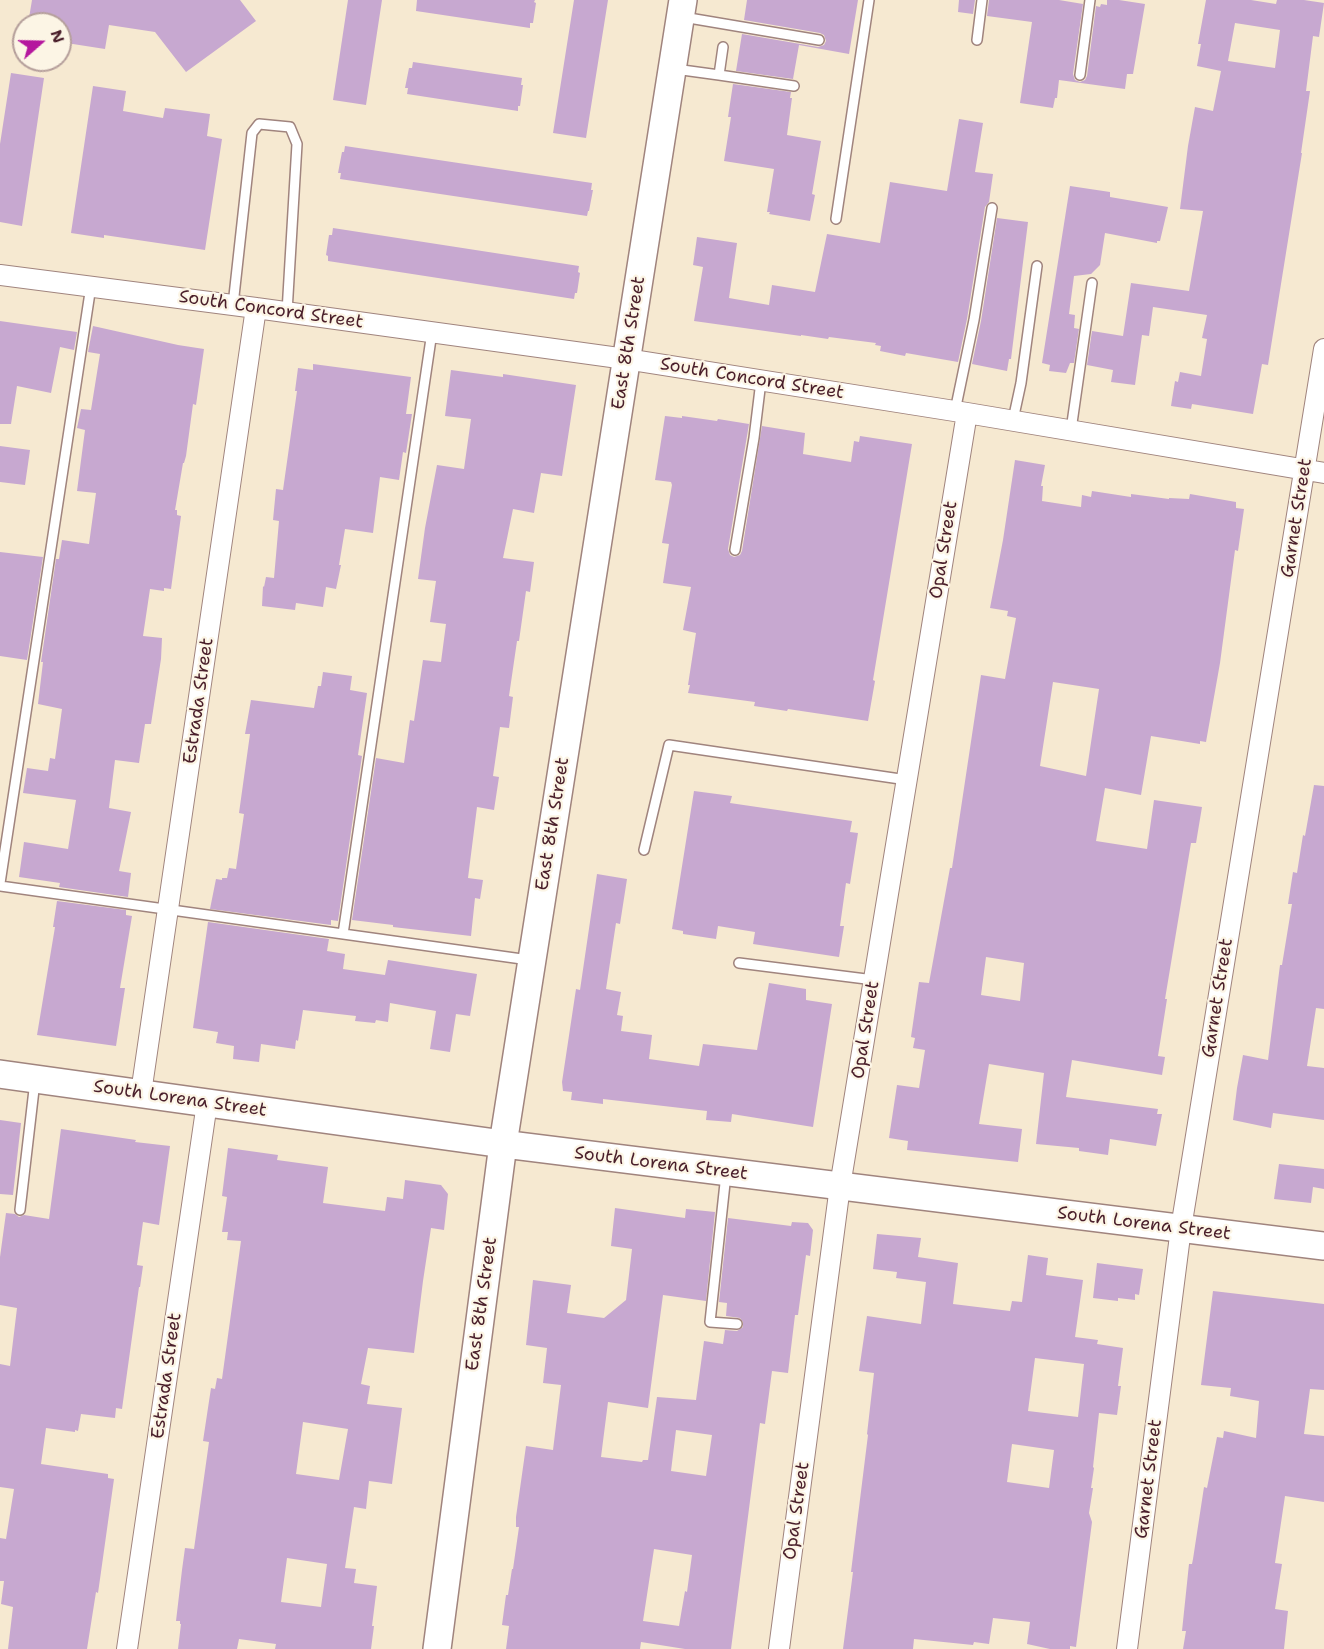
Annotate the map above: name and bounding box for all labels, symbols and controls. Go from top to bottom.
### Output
north arrow [12,12,72,72]
text: N [45,27,70,46]
street label: East 8th Street [608,275,650,411]
street label: South Concord Street [177,286,365,334]
street label: South Concord Street [658,354,846,404]
street label: Garnet Street [1277,457,1317,579]
street label: Opal Street [926,500,962,600]
street label: Estrada Street [179,637,219,765]
street label: East 8th Street [532,756,574,892]
street label: Garnet Street [1198,937,1238,1059]
street label: Opal Street [848,980,884,1080]
street label: South Lorena Street [92,1076,268,1122]
street label: South Lorena Street [573,1143,749,1185]
street label: South Lorena Street [1056,1203,1232,1245]
street label: East 8th Street [462,1236,502,1372]
street label: Estrada Street [147,1312,187,1440]
street label: Garnet Street [1131,1418,1167,1540]
street label: Opal Street [779,1461,815,1561]

